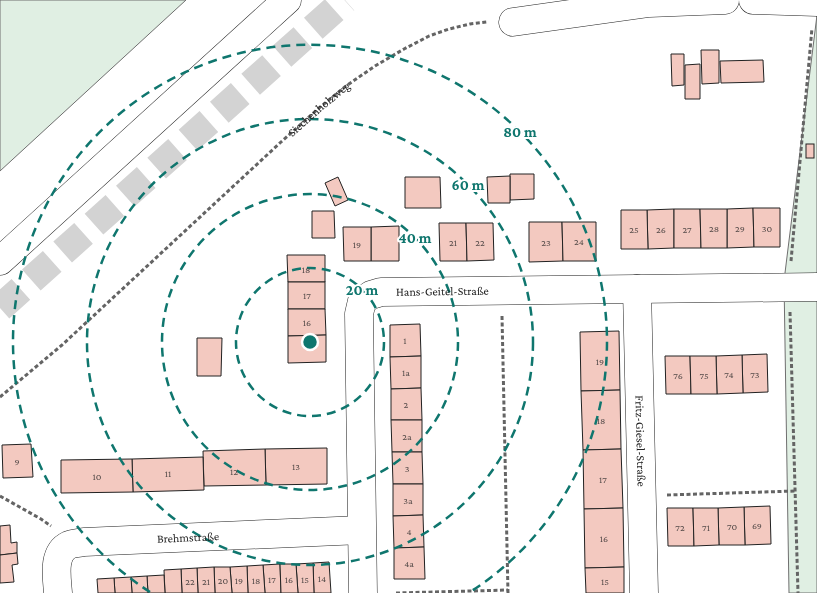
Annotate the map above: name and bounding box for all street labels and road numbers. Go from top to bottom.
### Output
street label: Siechenholzweg [285,78,353,139]
street label: Hans-Geitel-Straße [396,284,489,299]
street label: Fritz-Giesel-Straße [632,395,649,487]
street label: Brehmstraße [157,529,219,546]

